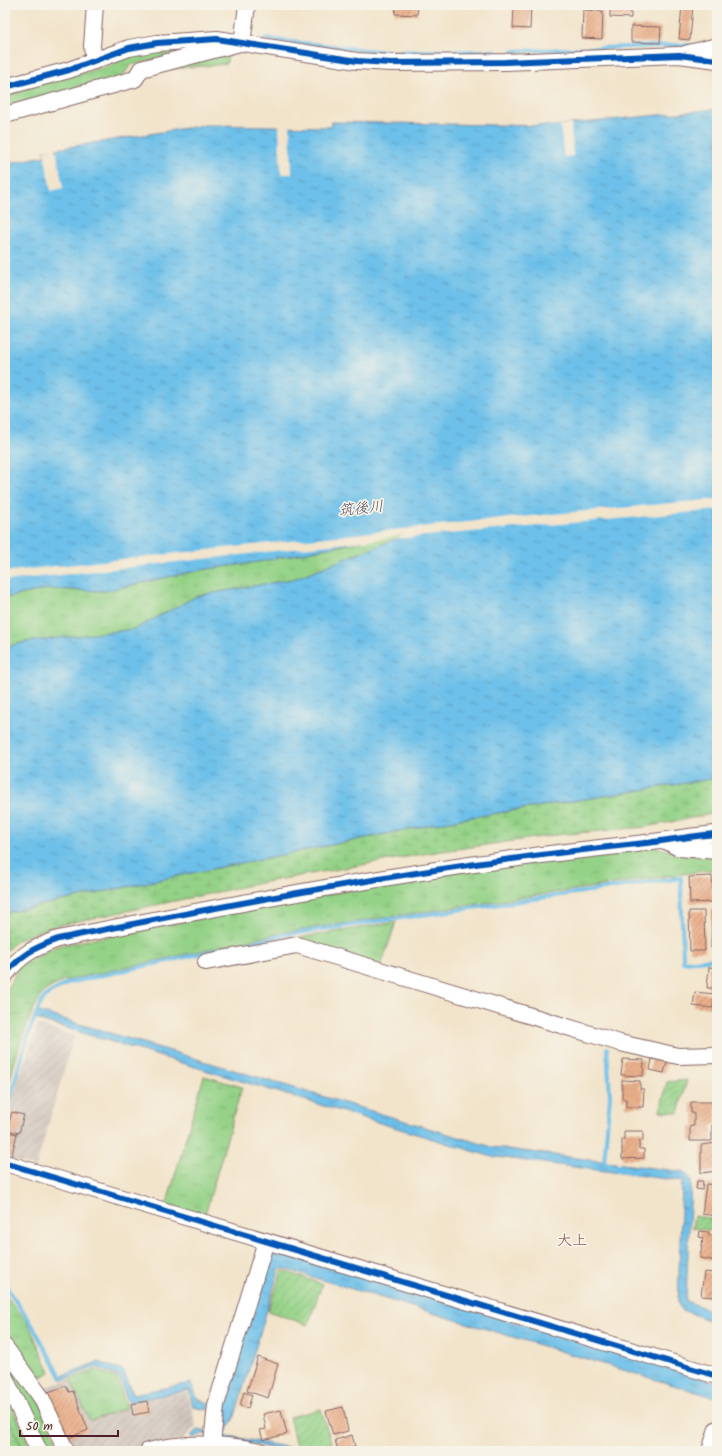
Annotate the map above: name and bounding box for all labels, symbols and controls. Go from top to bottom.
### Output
water label: 筑後川 [337,495,385,523]
district label: 大上 [557,1229,587,1253]
scale bar [20,1412,118,1438]
text: 50 m [26,1417,53,1436]

